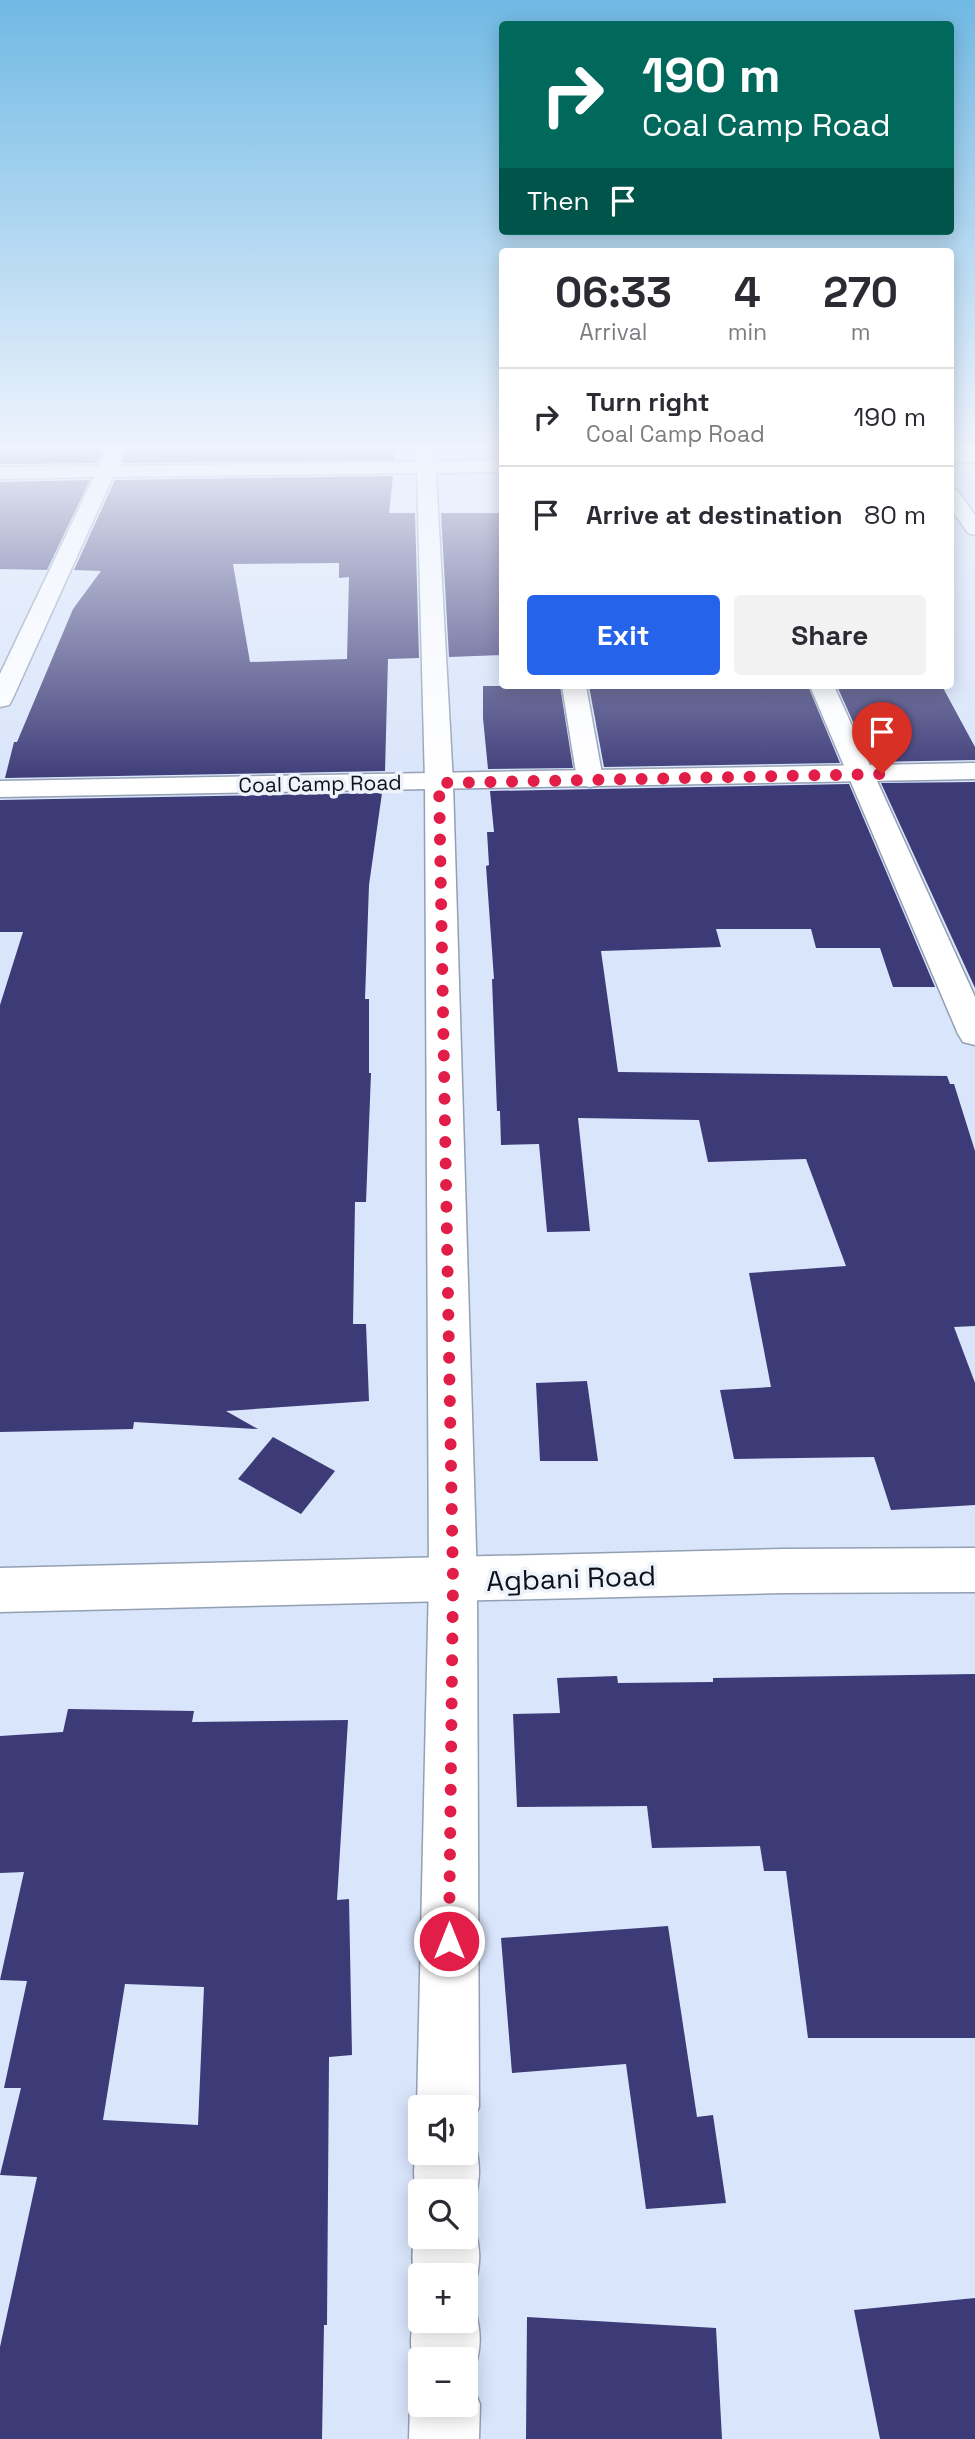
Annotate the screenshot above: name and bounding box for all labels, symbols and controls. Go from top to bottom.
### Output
text: 190 m [642,44,780,106]
icon: right [527,49,618,140]
text: Coal Camp Road [642,105,891,145]
icon: arrive [604,182,642,220]
text: Then [527,184,590,218]
text: 06:33 [555,266,672,319]
text: 4 [734,266,761,319]
text: 270 [823,266,898,319]
text: Arrival [579,317,648,347]
text: min [728,317,767,347]
text: m [851,317,870,347]
text: Turn right [586,385,710,419]
icon: right [527,398,565,436]
text: 190 m [854,400,926,434]
text: Coal Camp Road [586,419,765,449]
icon: arrive [527,496,565,534]
text: Arrive at destination [586,498,843,532]
text: 80 m [864,498,926,532]
button: Exit [527,595,720,675]
button: Share [734,595,926,675]
pin [852,702,912,774]
icon: arrive [863,713,901,751]
street label: Coal Camp Road [238,769,402,798]
street label: Agbani Road [486,1557,656,1599]
position arrow [412,1904,486,1978]
map controls [408,2095,478,2417]
button: sound [408,2095,478,2165]
button: search [408,2179,478,2249]
button: + [408,2263,478,2333]
button: − [408,2347,478,2417]

